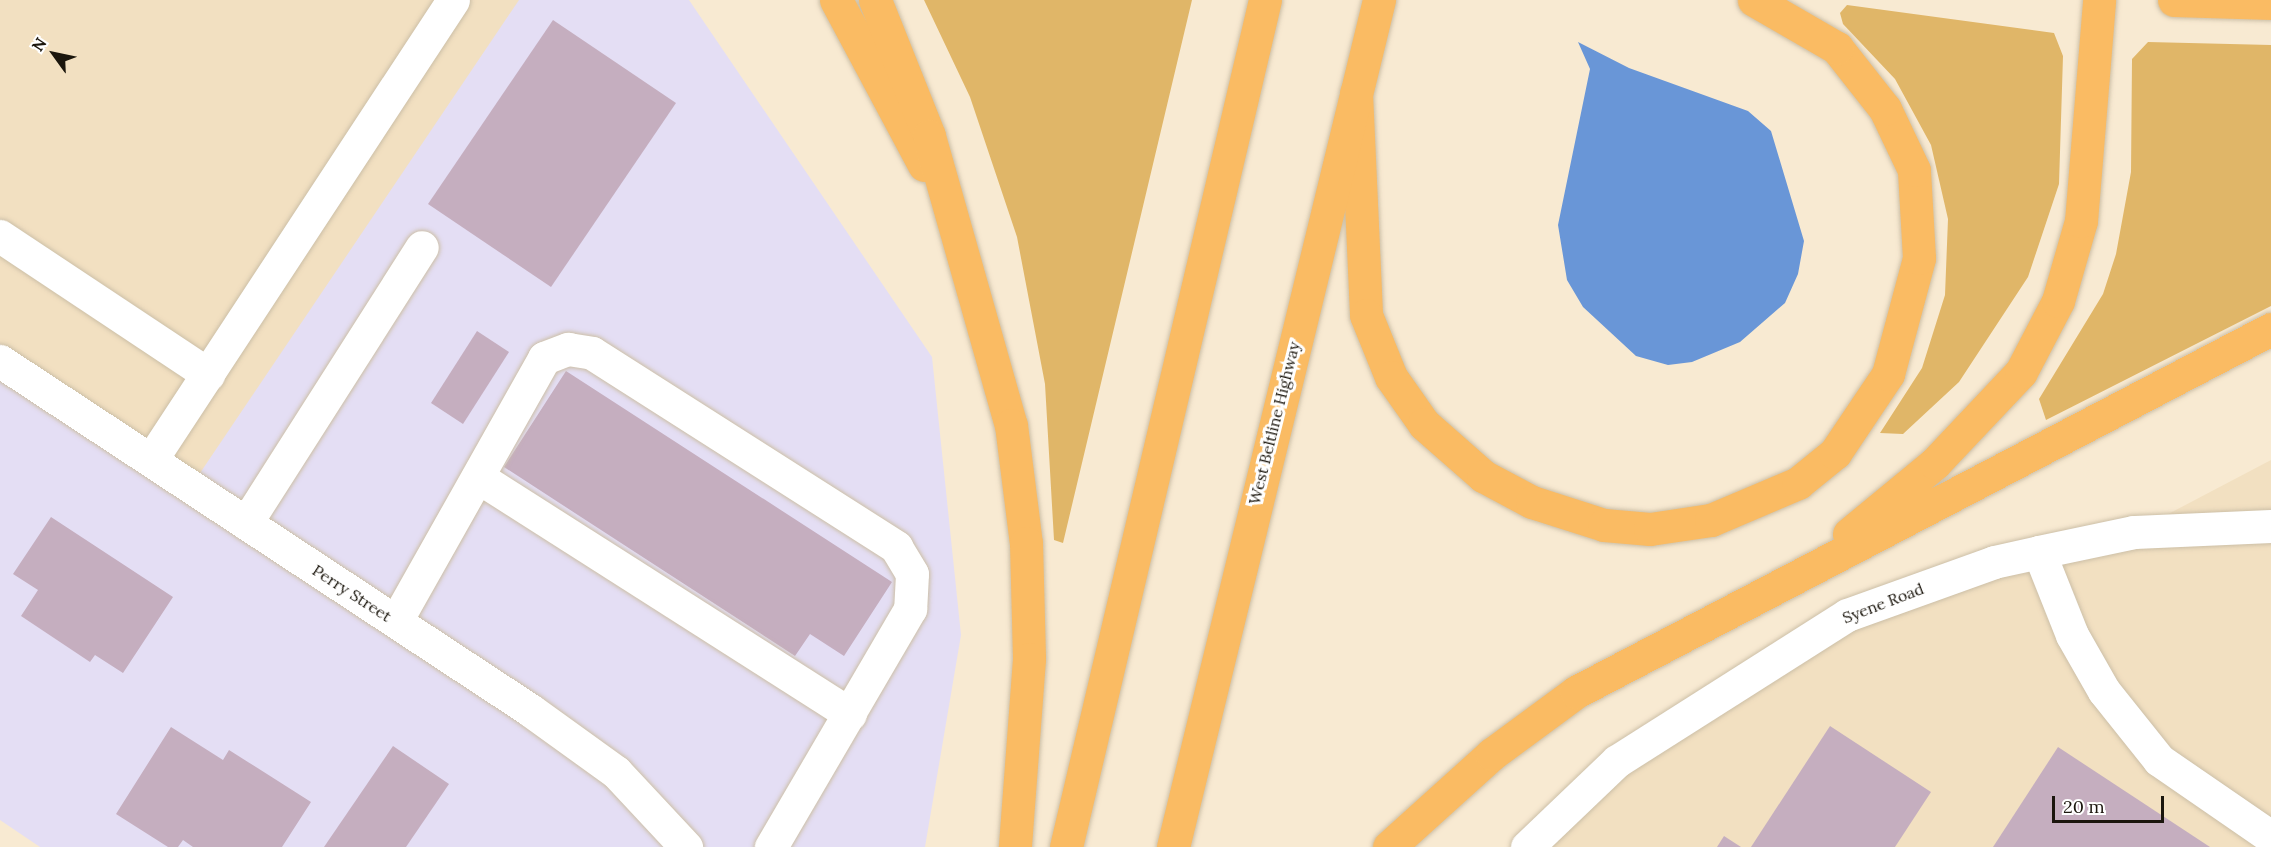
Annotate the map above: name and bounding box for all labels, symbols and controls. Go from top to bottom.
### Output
north arrow [24,24,84,84]
text: N [27,34,51,55]
street label: West Beltline Highway [1244,340,1304,506]
street label: Perry Street [309,560,395,626]
street label: Syene Road [1840,579,1926,627]
scale bar [2055,784,2168,822]
text: 20 m [2063,795,2105,818]

